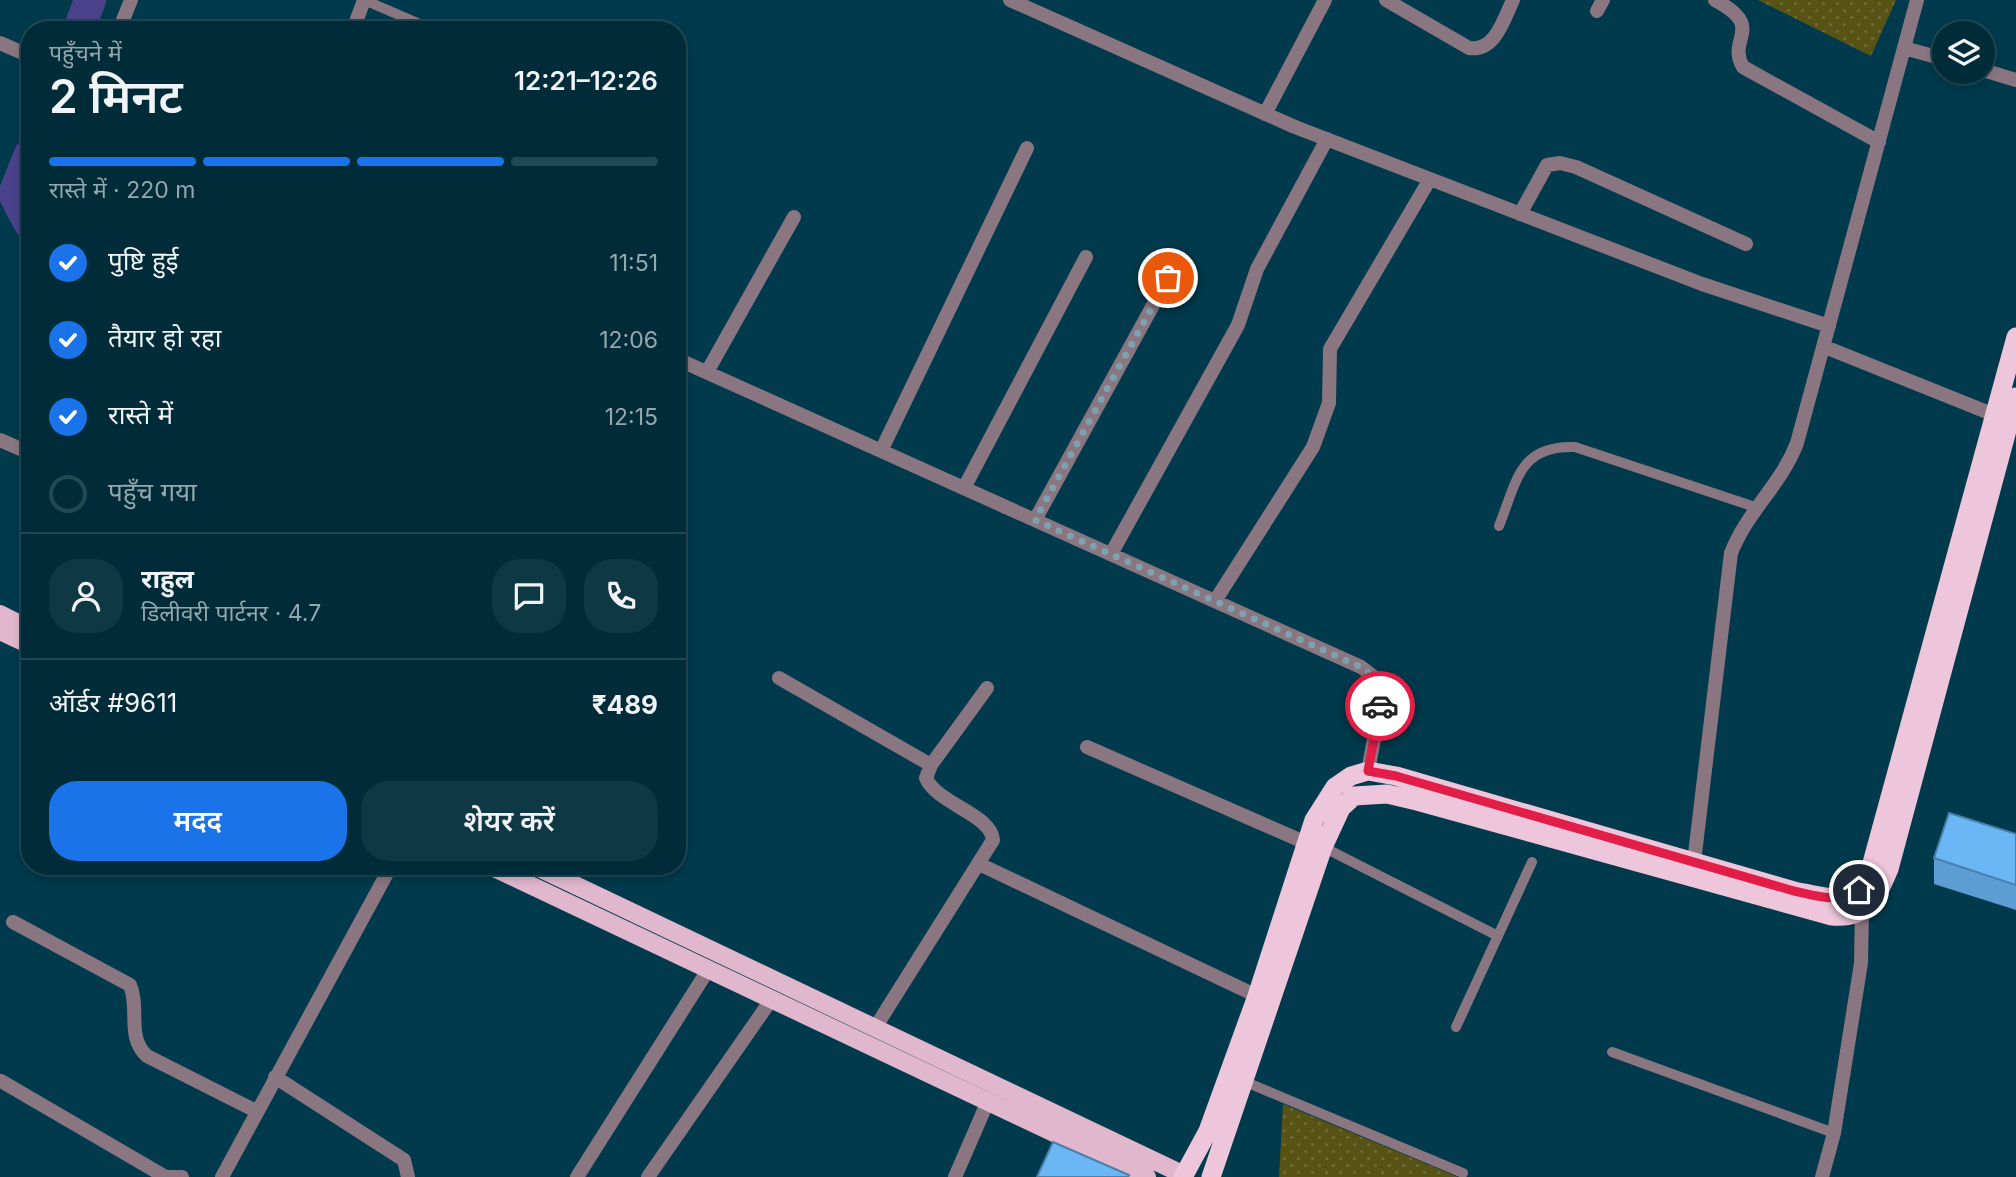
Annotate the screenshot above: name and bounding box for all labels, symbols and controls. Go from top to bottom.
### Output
map controls [1932,21,1995,84]
button: layers [1932,21,1995,84]
text: पहुँचने में [49,39,122,67]
text: 12:21–12:26 [514,65,658,96]
text: 2 मिनट [49,68,183,124]
text: रास्ते में · 220 m [49,176,195,204]
icon: check [49,244,87,282]
text: पुष्टि हुई [108,245,179,276]
pin [1138,248,1198,308]
text: 11:51 [609,249,658,277]
icon: bag [1149,259,1187,297]
icon: check [49,321,87,359]
text: तैयार हो रहा [108,322,222,353]
text: 12:06 [599,326,658,354]
icon: check [49,398,87,436]
text: रास्ते में [108,399,173,430]
text: 12:15 [605,403,658,431]
text: पहुँच गया [108,476,197,507]
button: person [49,559,123,633]
button: chat [492,559,566,633]
button: phone [584,559,658,633]
text: राहुल [141,563,194,594]
text: डिलीवरी पार्टनर · 4.7 [141,599,321,627]
courier [1345,671,1415,741]
text: ऑर्डर #9611 [49,687,177,718]
icon: car [1361,687,1399,725]
text: ₹489 [592,689,658,720]
button: मदद [49,781,347,861]
button: शेयर करें [361,781,658,861]
pin [1829,860,1889,920]
icon: home [1840,871,1878,909]

